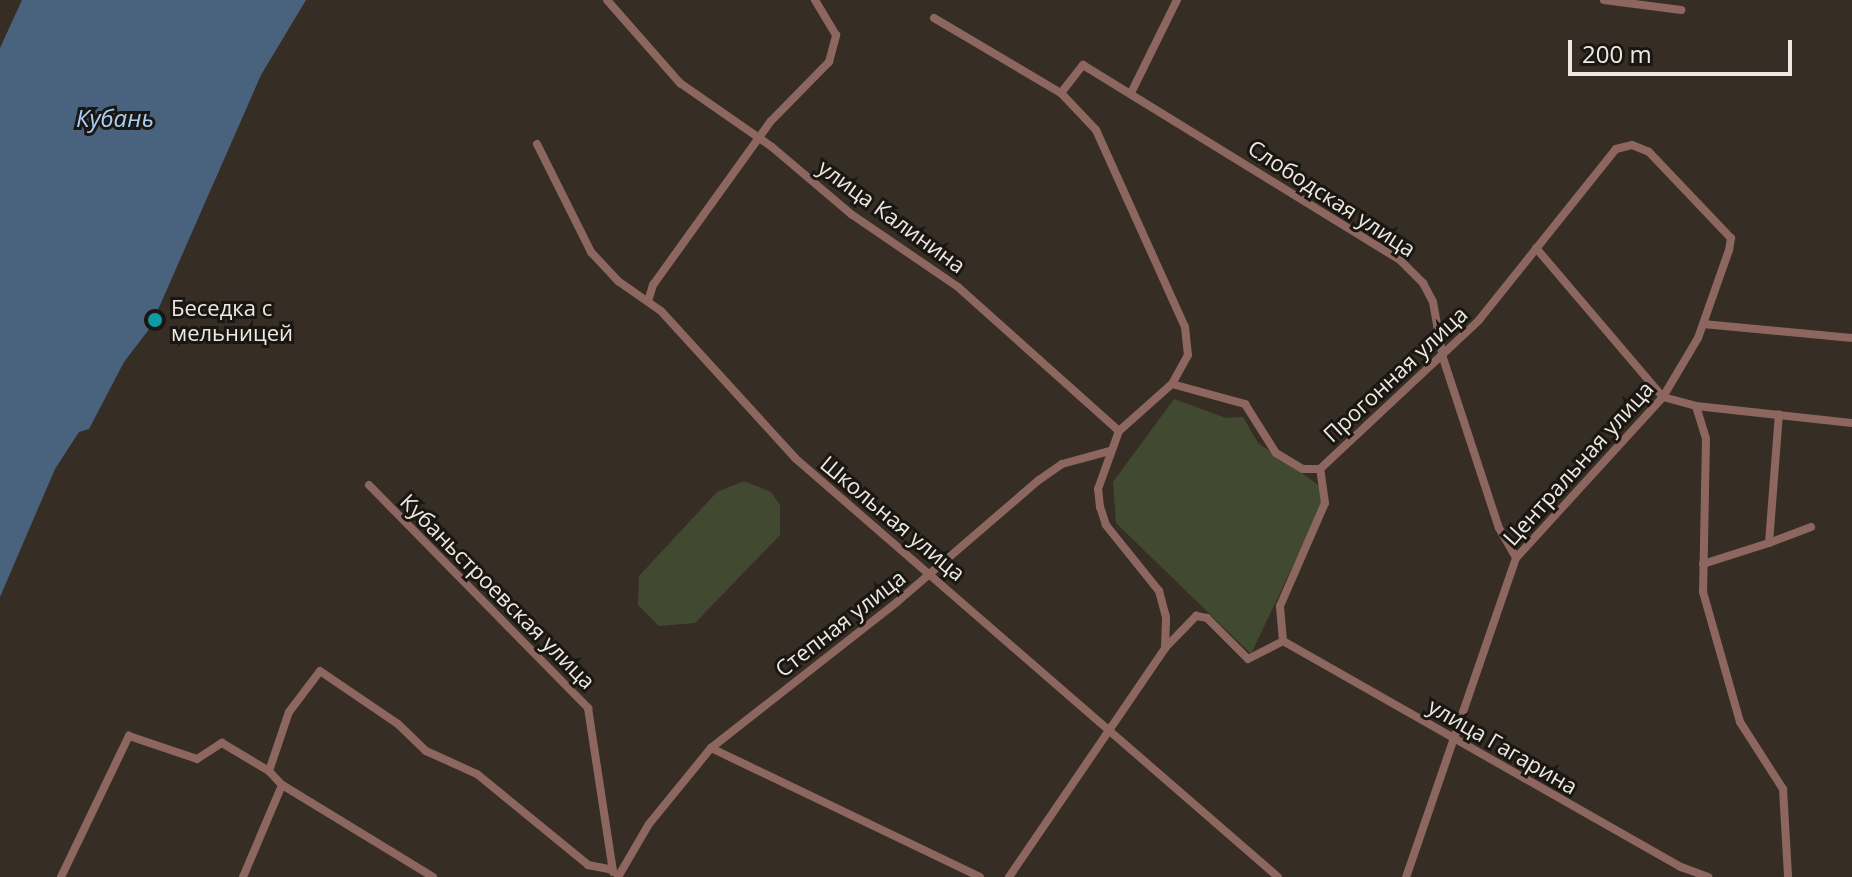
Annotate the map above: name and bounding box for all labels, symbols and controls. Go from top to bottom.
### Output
scale bar [1572,24,1796,74]
text: 200 m [1582,37,1652,70]
water label: Кубань [76,104,154,132]
street label: Слободская улица [1243,134,1421,262]
street label: улица Калинина [813,154,971,278]
place label: Беседка с мельницей [171,294,293,346]
street label: Прогонная улица [1318,301,1472,447]
marker: Беседка с мельницей [146,311,164,329]
street label: Центральная улица [1497,375,1659,551]
street label: Школьная улица [815,450,971,586]
street label: Кубаньстроевская улица [395,488,601,694]
street label: Степная улица [770,564,910,682]
street label: улица Гагарина [1424,692,1582,800]

